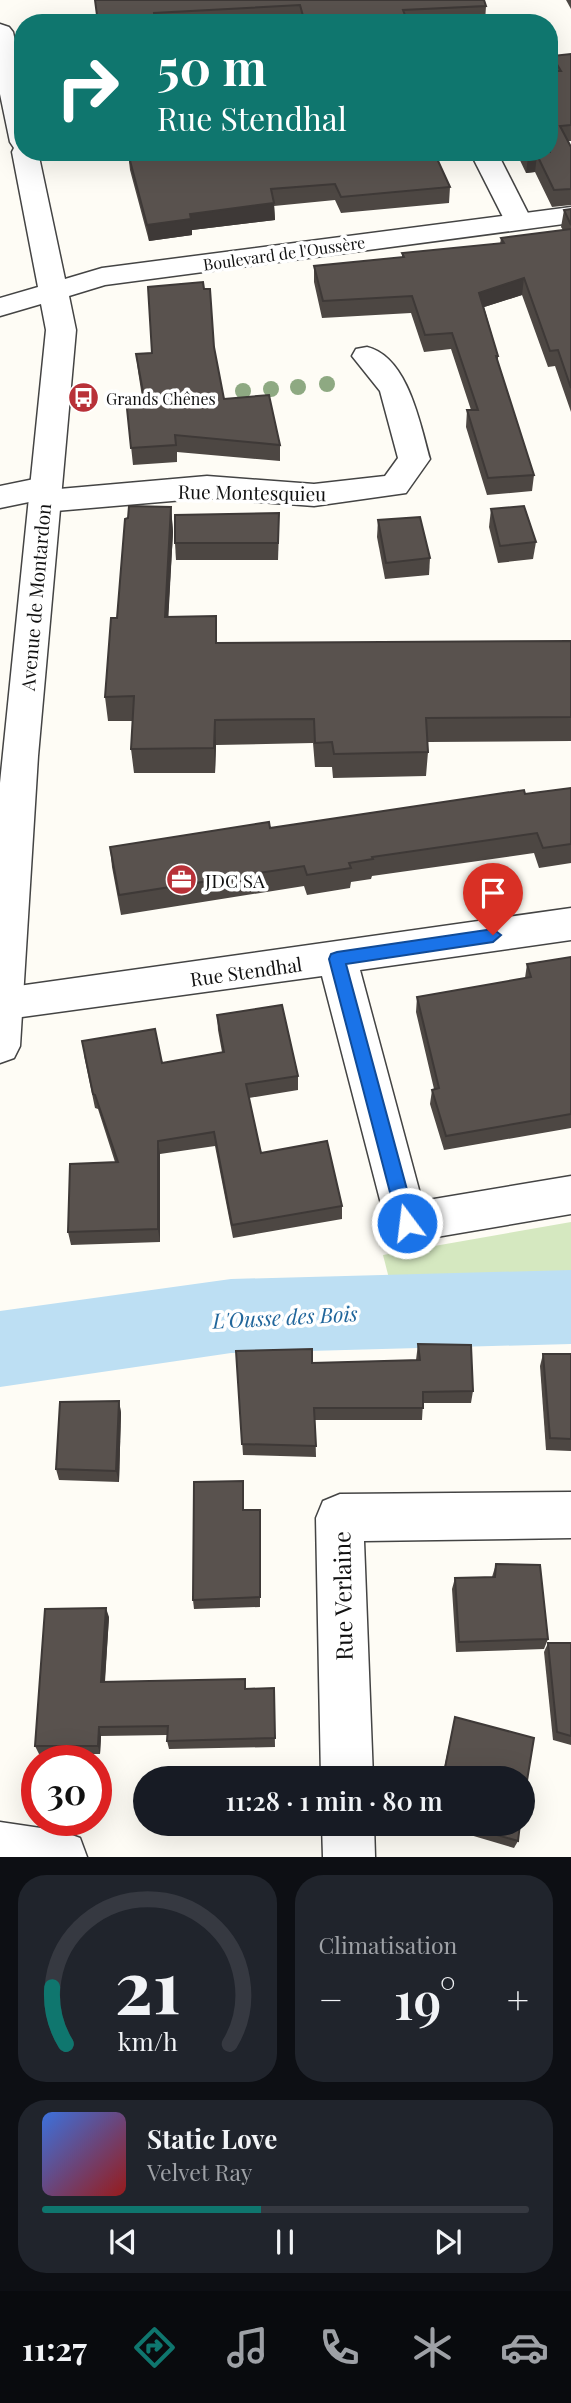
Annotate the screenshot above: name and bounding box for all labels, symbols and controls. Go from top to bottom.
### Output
text: 50 m [157,33,267,98]
icon: right [42,42,133,133]
text: Rue Stendhal [157,96,347,139]
street label: Boulevard de l'Oussère [202,231,366,275]
bus stop icon: Grands Chênes [66,381,100,415]
place label: Grands Chênes [106,388,216,409]
street label: Rue Montesquieu [178,478,326,506]
street label: Avenue de Montardon [14,502,56,693]
office icon: JDC SA [165,863,199,897]
pin [463,863,523,935]
place label: JDC SA [204,867,266,893]
icon: arrive [474,874,512,912]
street label: Rue Stendhal [188,950,304,992]
position arrow [370,1186,444,1260]
water label: L'Ousse des Bois [211,1298,358,1334]
street label: Rue Verlaine [325,1531,359,1661]
speed limit sign: 30 [21,1745,112,1836]
text: 11:28 · 1 min · 80 m [225,1783,443,1818]
text: Climatisation [319,1929,457,1960]
text: 21 [114,1936,180,2033]
text: 19° [394,1964,456,2033]
text: − [319,1973,343,2024]
text: + [507,1973,529,2024]
text: km/h [117,2024,178,2057]
text: Static Love [147,2121,277,2156]
text: Velvet Ray [147,2156,252,2187]
icon: previous [104,2223,142,2261]
icon: pause [266,2223,304,2261]
icon: next [429,2223,467,2261]
icon: directions [130,2323,179,2372]
icon: music [223,2323,272,2372]
icon: phone [315,2323,364,2372]
icon: climate [408,2323,457,2372]
icon: car [500,2323,549,2372]
text: 11:27 [22,2326,87,2369]

